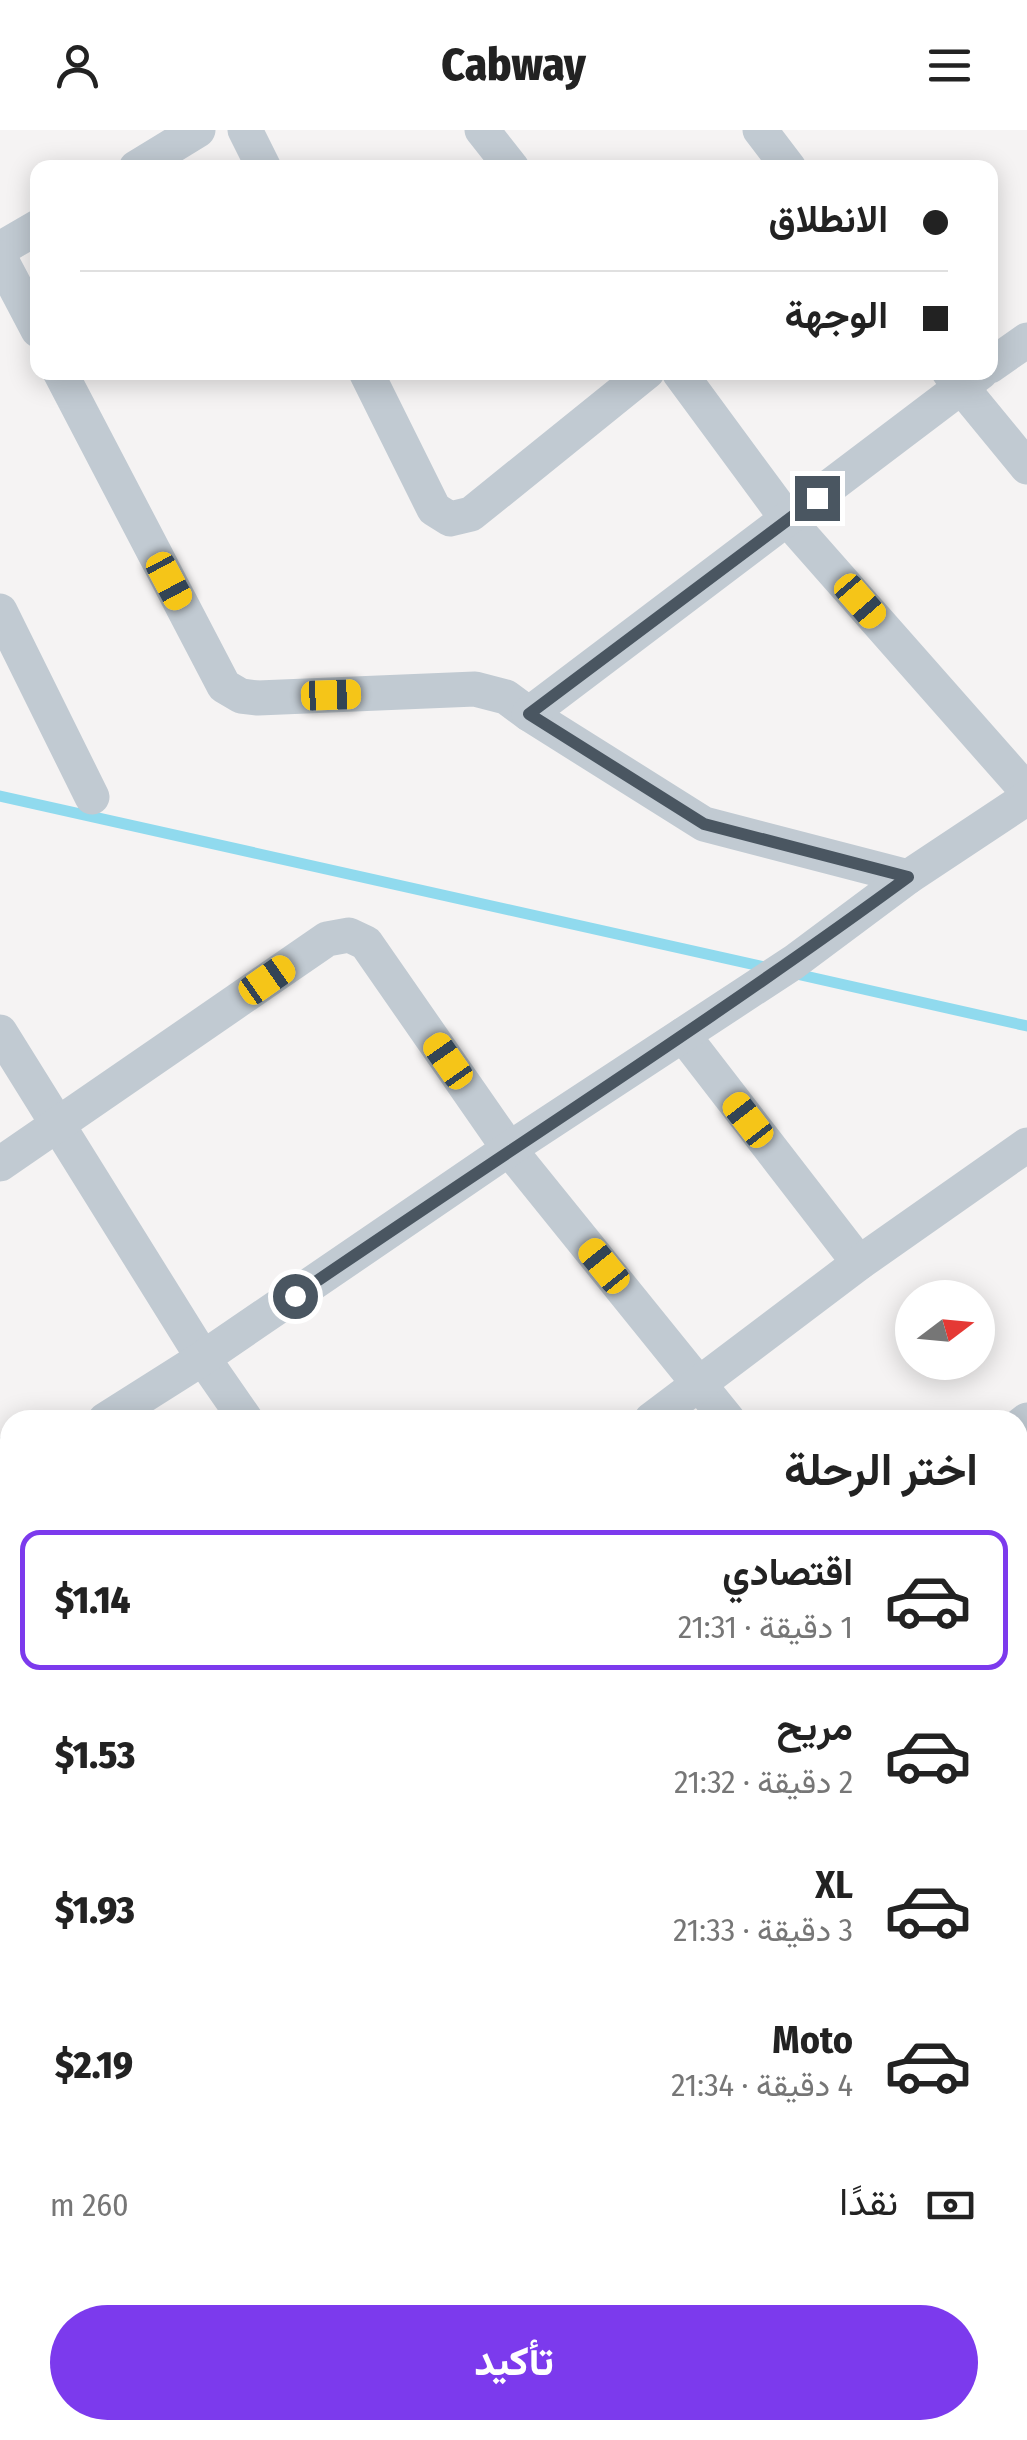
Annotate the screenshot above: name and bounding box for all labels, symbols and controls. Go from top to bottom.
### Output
icon: person [50,38,105,93]
text: Cabway [441,38,586,92]
icon: menu [922,38,977,93]
text: الانطلاق [769,196,888,242]
text: الوجهة [785,292,888,338]
route end [795,476,840,521]
car [142,547,196,615]
car [829,569,891,633]
car [300,679,362,711]
car [234,951,300,1009]
car [419,1028,477,1094]
car [718,1087,778,1153]
car [573,1233,635,1299]
route start [273,1274,318,1319]
north arrow [895,1280,995,1380]
map controls [895,1280,995,1380]
text: اختر الرحلة [784,1443,978,1497]
text: اقتصادي [722,1549,853,1595]
icon: car [883,1555,973,1645]
text: $1.14 [55,1577,131,1623]
text: 1 دقيقة · 21:31 [678,1608,853,1646]
text: مريح [777,1704,853,1750]
icon: car [883,1710,973,1800]
text: $1.53 [55,1732,135,1778]
text: 2 دقيقة · 21:32 [674,1763,853,1801]
text: XL [815,1862,853,1908]
icon: car [883,1865,973,1955]
text: $1.93 [55,1887,135,1933]
text: 3 دقيقة · 21:33 [673,1911,853,1949]
text: Moto [772,2017,853,2063]
icon: car [883,2020,973,2110]
text: $2.19 [55,2042,133,2088]
text: 4 دقيقة · 21:34 [671,2066,853,2104]
icon: cash [923,2178,978,2233]
text: نقدًا [839,2179,898,2225]
text: 260 m [50,2186,129,2224]
button: تأكيد [50,2305,978,2420]

